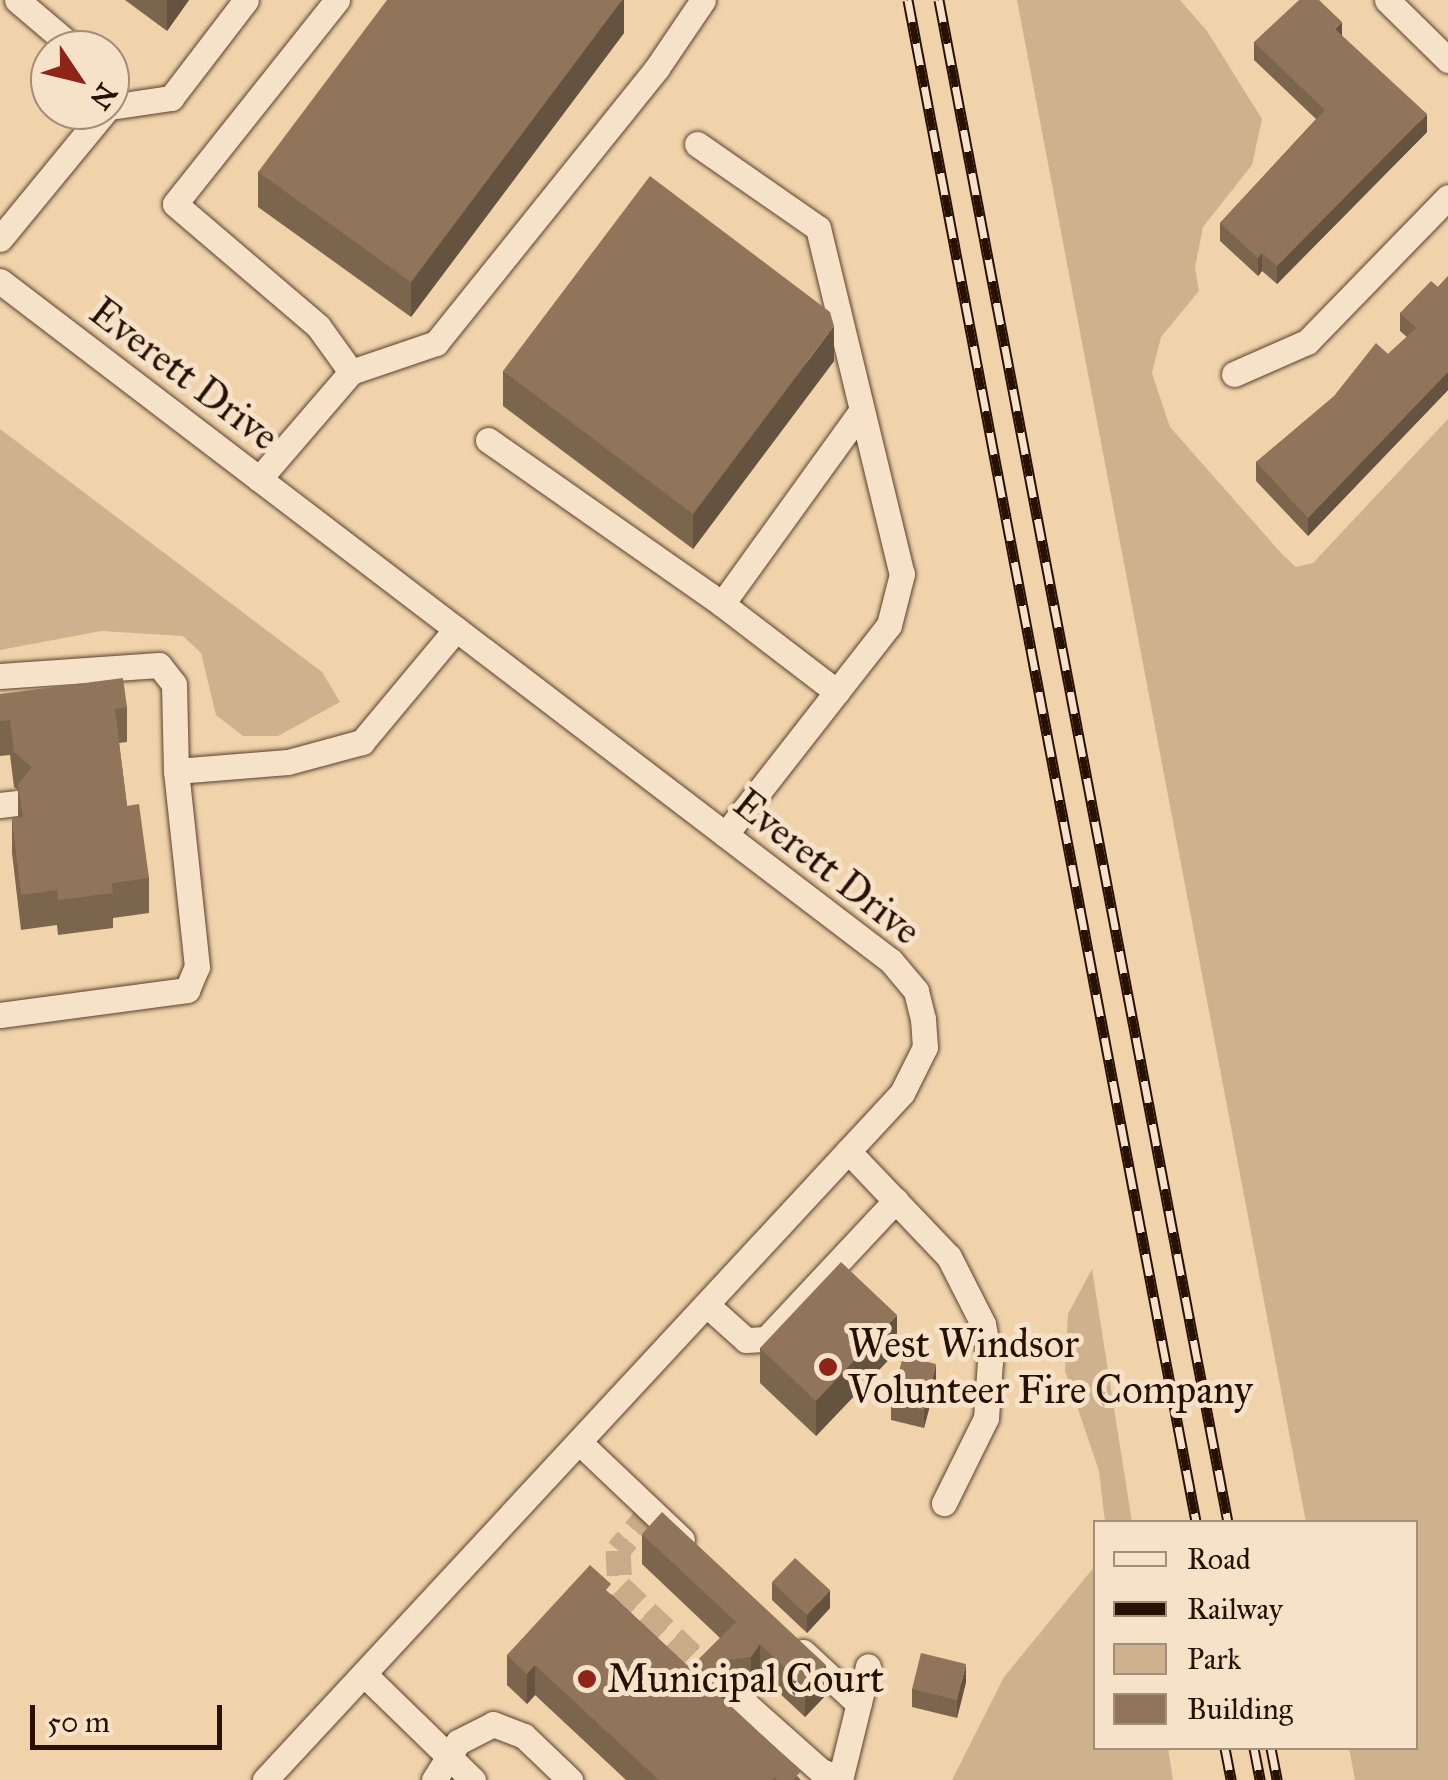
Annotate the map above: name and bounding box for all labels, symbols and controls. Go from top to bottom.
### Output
north arrow [30,30,130,130]
text: N [82,77,124,116]
street label: Everett Drive [80,287,288,461]
street label: Everett Drive [724,779,930,955]
place label: West Windsor Volunteer Fire Company [848,1320,1253,1414]
marker: West Windsor Volunteer Fire Company [817,1356,839,1378]
legend [1093,1520,1418,1750]
text: Road [1187,1541,1251,1577]
text: Railway [1187,1591,1283,1627]
text: Park [1187,1641,1241,1677]
place label: Municipal Court [607,1655,884,1703]
marker: Municipal Court [576,1668,598,1690]
scale bar [35,1685,228,1747]
text: Building [1187,1691,1293,1727]
text: 50 m [47,1704,110,1740]

